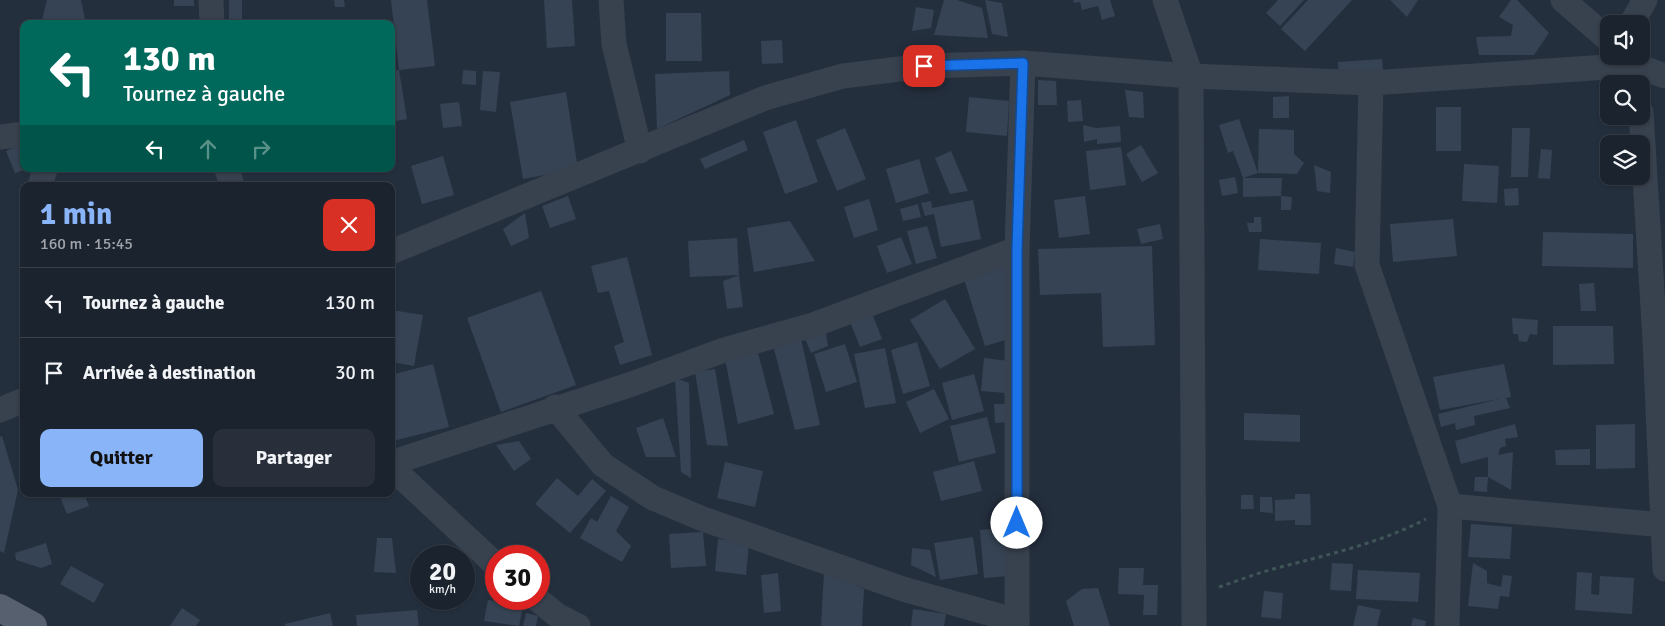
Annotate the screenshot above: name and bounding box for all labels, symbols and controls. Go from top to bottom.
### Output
map controls [1600,15,1650,185]
button: sound [1600,15,1650,65]
text: 130 m [123,37,216,80]
icon: left [40,40,105,105]
pin [903,45,945,87]
icon: arrive [910,52,938,80]
button: search [1600,75,1650,125]
text: Tournez à gauche [123,80,285,107]
icon: left [141,135,169,163]
icon: ahead [194,135,222,163]
icon: right [247,135,275,163]
button: layers [1600,135,1650,185]
text: 1 min [40,196,112,233]
button: close [323,199,375,251]
text: 160 m · 15:45 [40,234,133,254]
icon: left [40,289,68,317]
text: Tournez à gauche [83,291,224,315]
text: 130 m [325,291,375,315]
icon: arrive [40,359,68,387]
text: Arrivée à destination [83,361,256,385]
text: 30 m [335,361,375,385]
button: Quitter [40,429,203,487]
button: Partager [213,429,375,487]
position arrow [990,496,1042,548]
speed limit sign: 30 [485,545,550,610]
text: 20 [429,556,456,587]
text: km/h [429,582,456,597]

